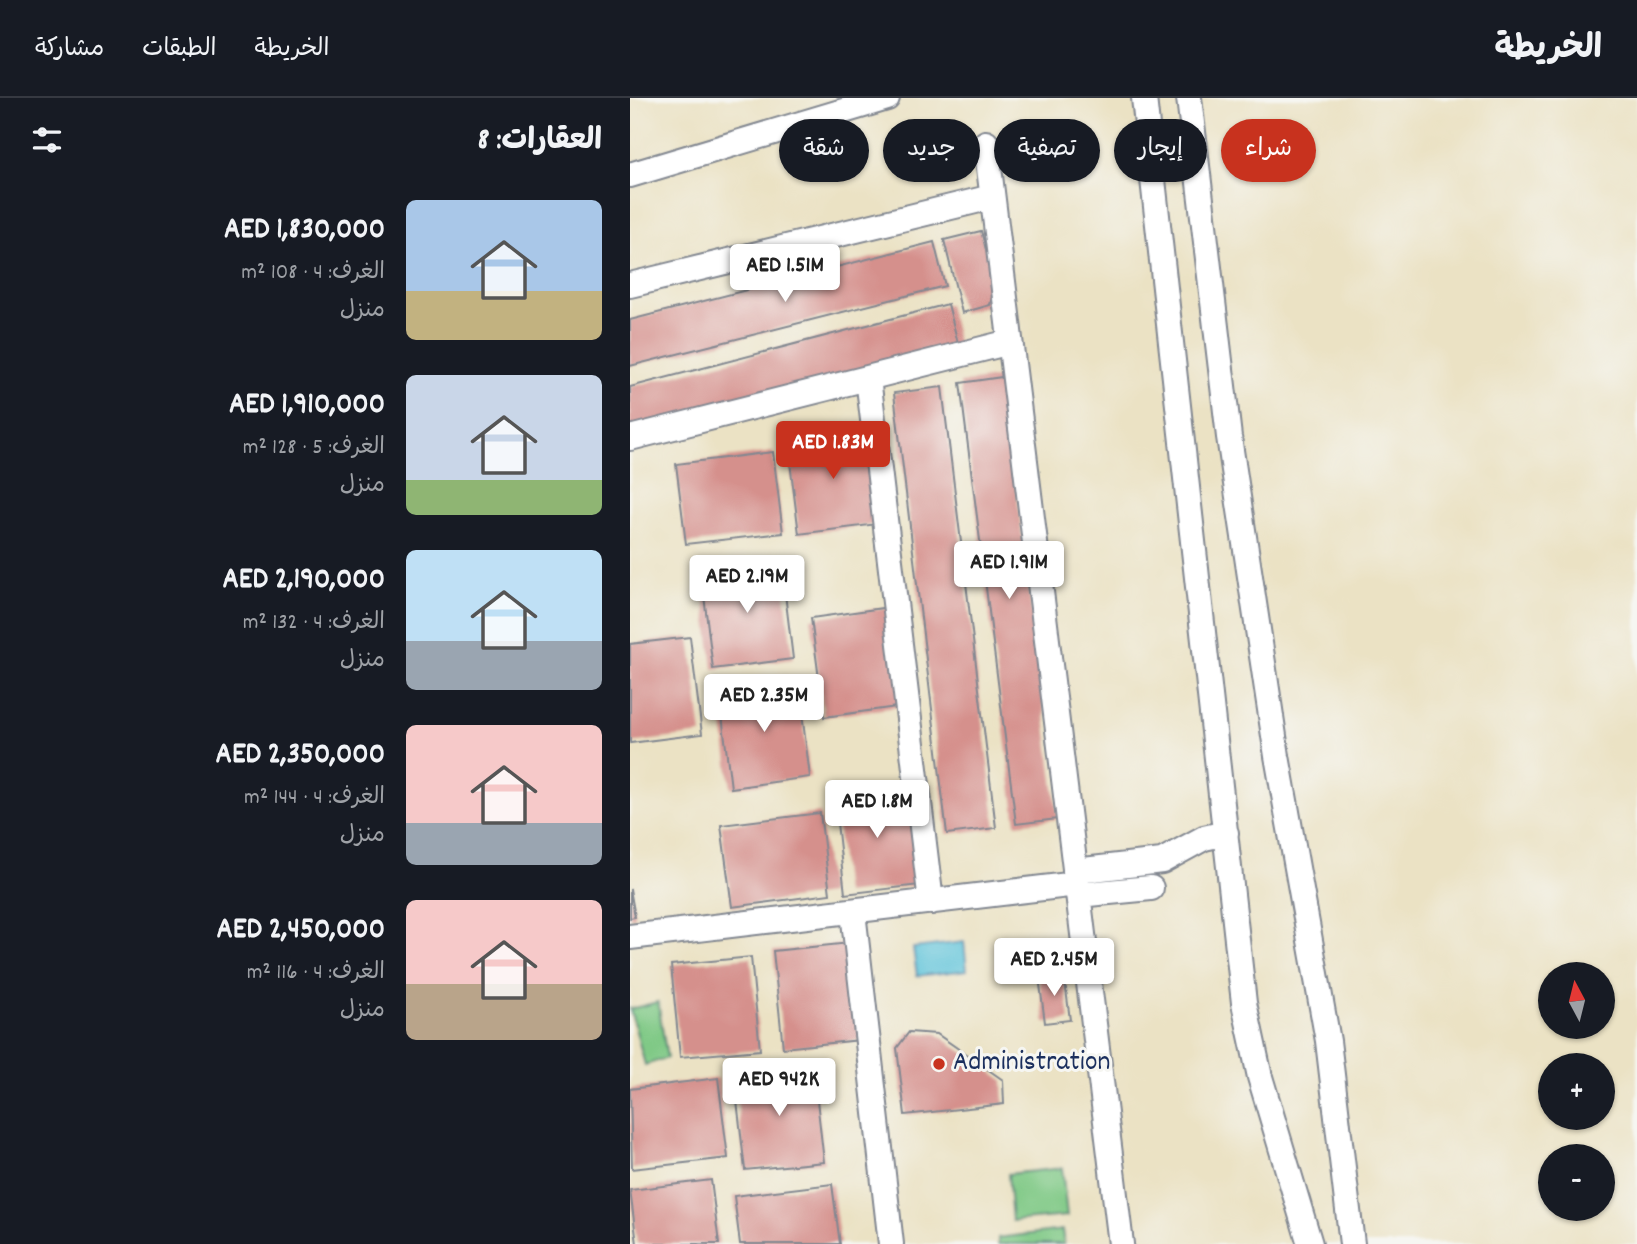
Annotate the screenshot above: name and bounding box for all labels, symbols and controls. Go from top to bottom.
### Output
text: الخريطة [1495,27,1602,74]
text: مشاركة [35,33,104,67]
text: الطبقات [142,33,217,67]
text: الخريطة [255,33,329,67]
chip: شقة [779,119,869,182]
chip: جديد [883,119,980,182]
chip: تصفية [994,119,1100,182]
chip: إيجار [1114,119,1207,182]
chip: شراء [1221,119,1316,182]
icon: filters [28,121,66,159]
text: العقارات: 8 [478,121,602,164]
text: AED 1,830,000 [224,210,385,253]
icon: home [462,228,546,312]
pin: AED 1.51M [705,244,865,304]
text: AED 1.51M [746,250,824,283]
text: الغرف: 4 · 108 m² [241,257,385,290]
text: منزل [340,295,385,328]
text: AED 1,910,000 [229,385,385,428]
icon: home [462,403,546,487]
pin: AED 1.83M [753,422,913,481]
text: AED 1.83M [792,427,874,460]
text: الغرف: 5 · 128 m² [243,432,385,465]
text: منزل [340,470,385,503]
pin: AED 1.91M [929,542,1089,601]
text: AED 1.91M [970,547,1048,580]
pin: AED 2.19M [667,556,827,615]
text: AED 2,190,000 [222,560,385,603]
text: AED 2.19M [705,561,789,594]
icon: home [462,578,546,662]
text: الغرف: 4 · 132 m² [243,607,385,640]
text: منزل [340,645,385,678]
pin: AED 2.35M [684,674,844,734]
text: AED 2.35M [720,680,808,713]
text: AED 2,350,000 [216,735,385,778]
icon: home [462,753,546,837]
pin: AED 1.8M [805,780,949,840]
text: الغرف: 4 · 144 m² [244,782,385,815]
text: AED 1.8M [841,786,913,819]
text: منزل [340,820,385,853]
text: AED 2,450,000 [216,910,385,953]
icon: home [462,928,546,1012]
pin: AED 2.45M [974,939,1134,998]
text: AED 2.45M [1010,944,1098,977]
text: الغرف: 4 · 116 m² [247,957,385,990]
north arrow [1538,962,1615,1040]
map controls [1538,962,1615,1221]
text: منزل [340,995,385,1028]
place label: Administration [953,1044,1110,1084]
button: + [1538,1053,1615,1130]
marker: Administration [931,1056,947,1072]
pin: AED 942K [707,1058,851,1118]
text: AED 942K [739,1064,819,1097]
button: − [1538,1144,1615,1221]

